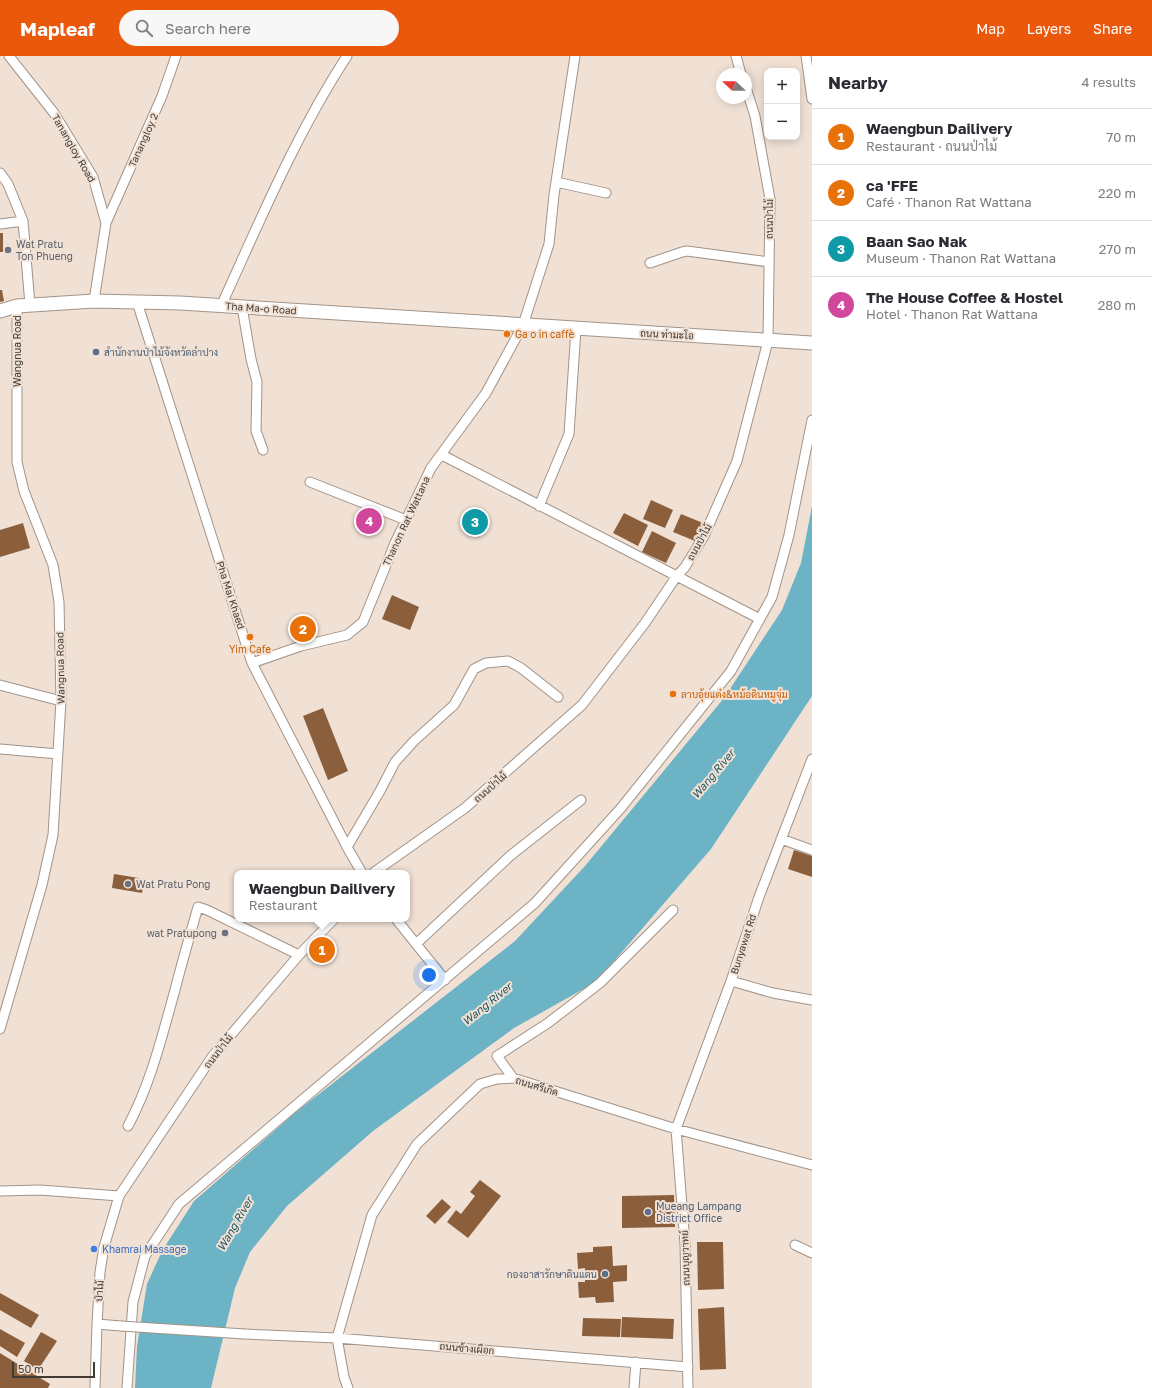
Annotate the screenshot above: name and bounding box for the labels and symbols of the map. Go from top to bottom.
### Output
north arrow [716,68,752,104]
street label: Tanangloy 2 [126,111,160,169]
street label: Tanangloy Road [50,112,98,184]
street label: ถนนป่าไม้ [763,198,775,239]
place label: Wat Pratu Ton Phueng [16,238,73,262]
marker: Wat Pratu Ton Phueng [3,245,13,255]
street label: Tha Ma-o Road [225,300,297,316]
street label: Wangnua Road [11,315,23,387]
street label: ถนน ท่ามะโอ [640,327,694,341]
place label: Ga o in caffè [515,328,574,340]
marker: Ga o in caffè [502,329,512,339]
place label: สำนักงานป่าไม้จังหวัดลำปาง [104,346,218,358]
marker: สำนักงานป่าไม้จังหวัดลำปาง [91,347,101,357]
street label: Thanon Rat Wattana [380,474,432,568]
pin: 4 [356,506,382,536]
pin: 3 [462,507,488,537]
street label: ถนนป่าไม้ [684,521,714,562]
street label: Pha Mai Khaed [214,559,248,631]
pin: 2 [290,614,316,644]
street label: Wangnua Road [53,632,67,704]
marker: Yim Cafe [245,632,255,642]
place label: Yim Cafe [229,643,271,655]
place label: ลาบอุ้ยแต๋ง&หม้อดินหมูจุ่ม [681,688,788,702]
marker: ลาบอุ้ยแต๋ง&หม้อดินหมูจุ่ม [668,689,678,699]
water label: Wang River [688,745,739,801]
street label: ถนนป่าไม้ [471,769,510,805]
place label: Wat Pratu Pong [136,878,210,890]
marker: Wat Pratu Pong [123,879,133,889]
street label: Bunyawat Rd [728,912,758,976]
place label: wat Pratupong [147,927,217,939]
marker: wat Pratupong [220,928,230,938]
pin: 1 [309,935,335,965]
your location [419,965,439,985]
water label: Wang River [459,979,516,1028]
street label: ถนนป่าไม้ [201,1031,236,1070]
street label: ถนนศรีเกิด [514,1074,560,1098]
water label: Wang River [214,1193,257,1253]
place label: Mueang Lampang District Office [656,1200,741,1224]
marker: Mueang Lampang District Office [643,1207,653,1217]
street label: ถนนบุญวาทย์ [677,1230,694,1286]
place label: Khamrai Massage [102,1243,187,1255]
marker: Khamrai Massage [89,1244,99,1254]
place label: กองอาสารักษาดินแดน [507,1268,597,1280]
marker: กองอาสารักษาดินแดน [600,1269,610,1279]
street label: ป่าไม้ [92,1279,106,1302]
street label: ถนนช้างเผือก [439,1340,495,1356]
scale bar [12,1360,95,1379]

